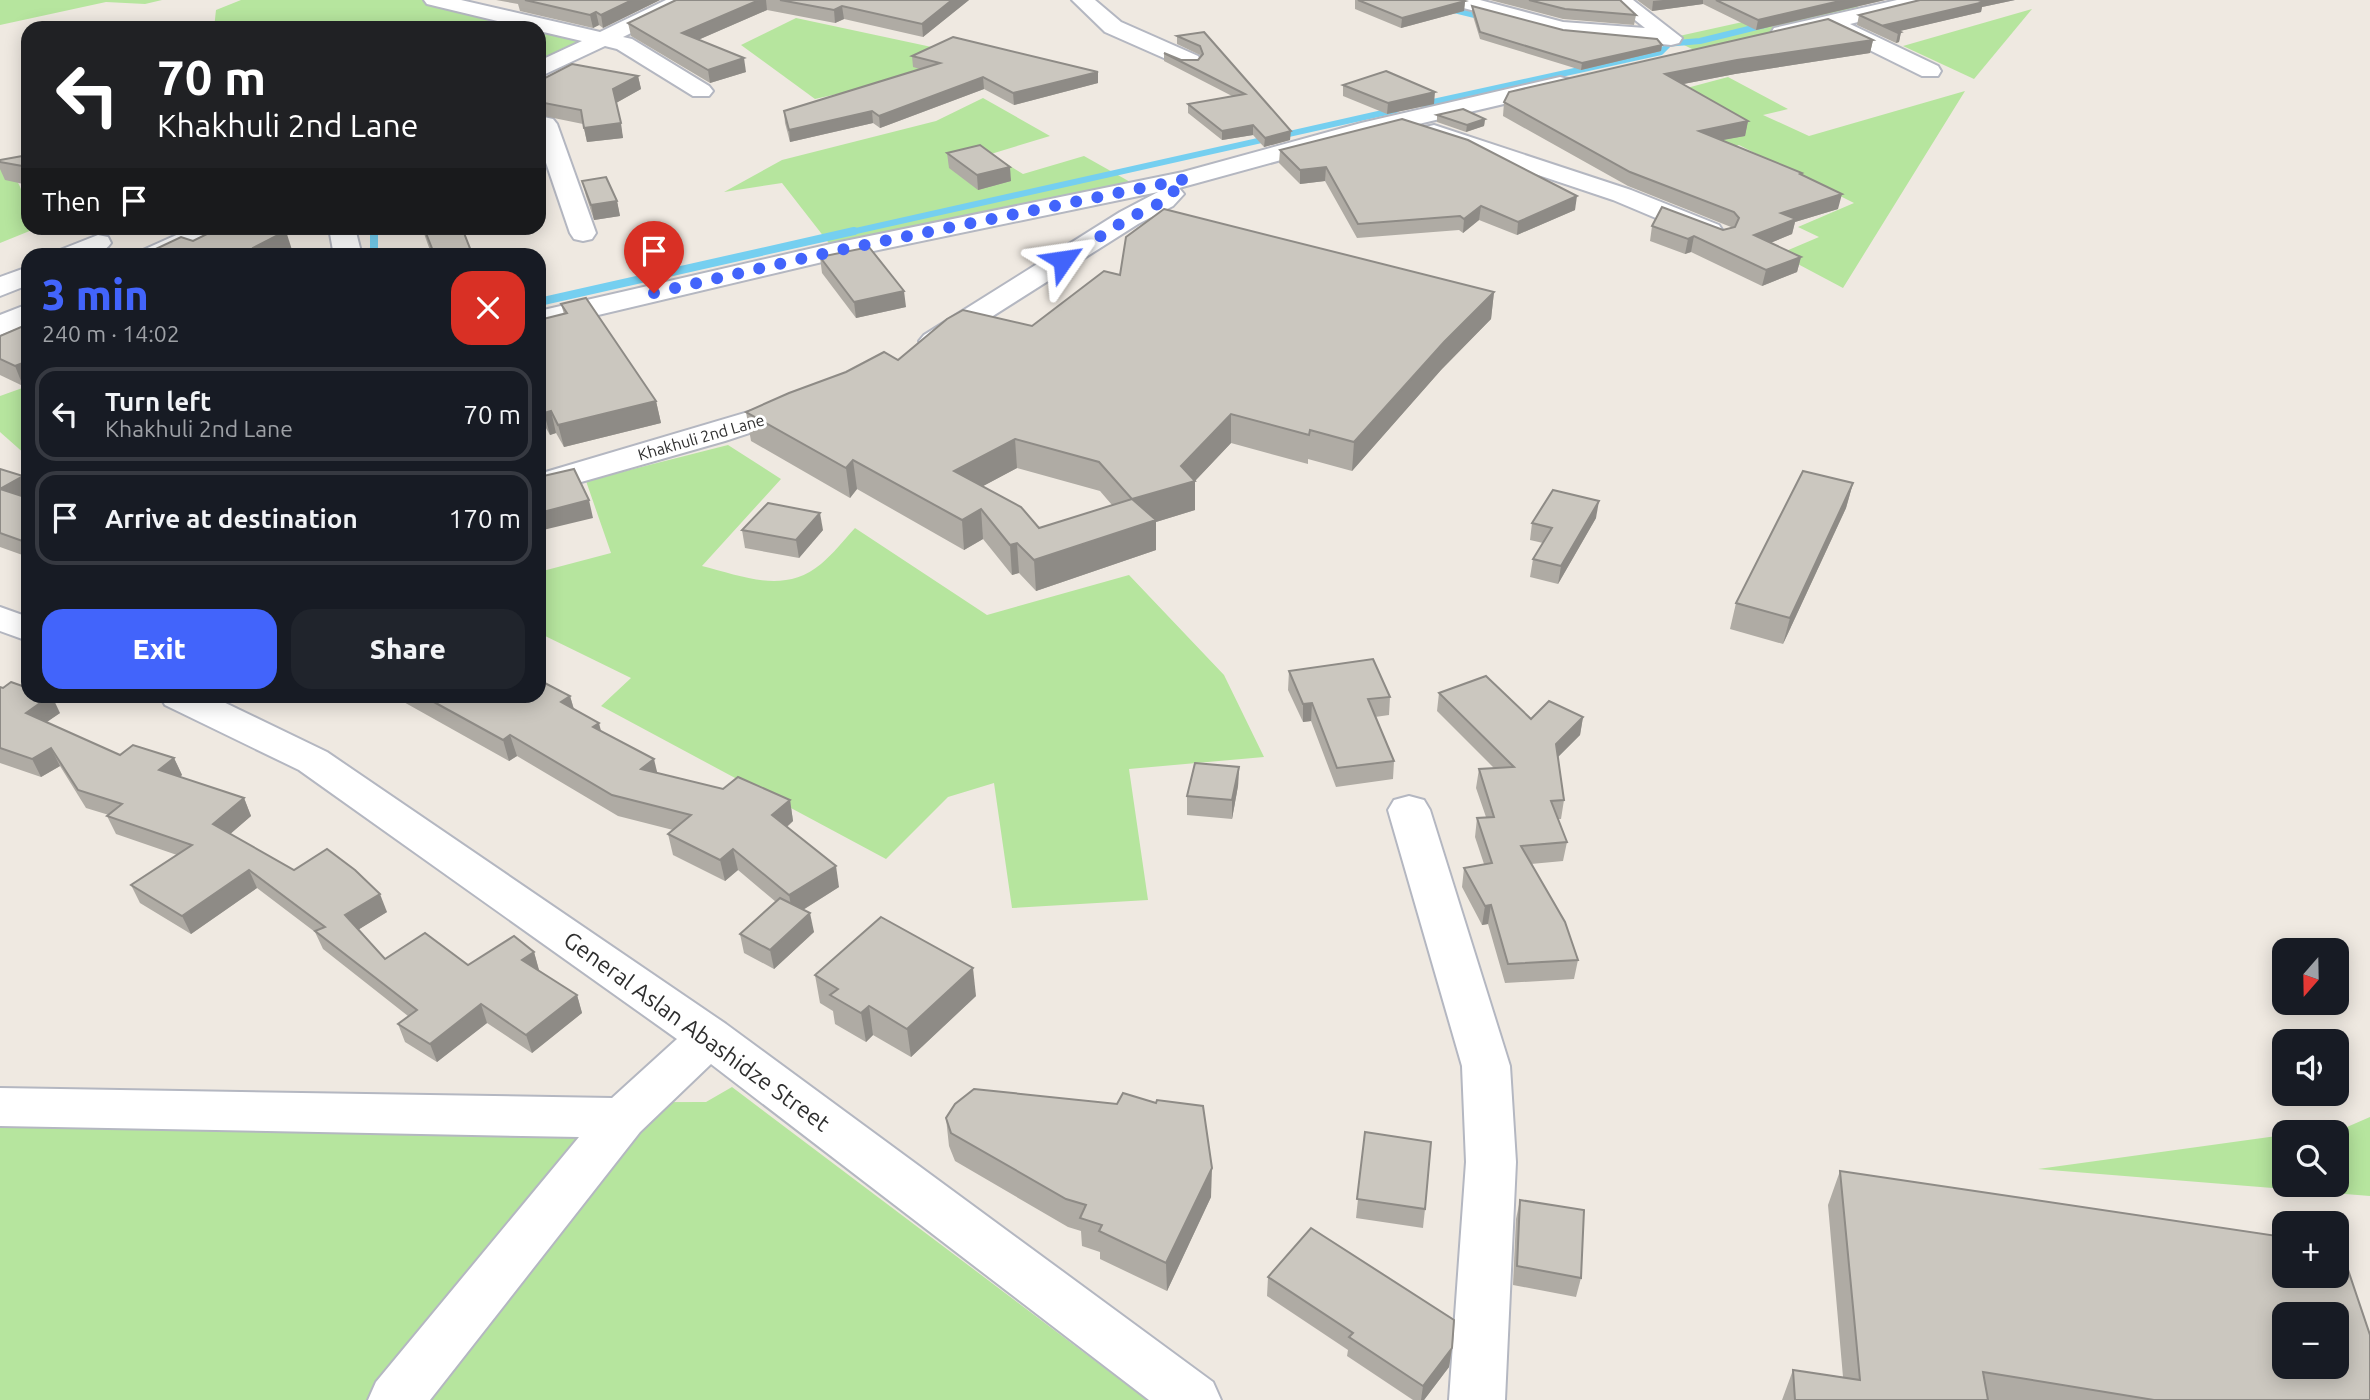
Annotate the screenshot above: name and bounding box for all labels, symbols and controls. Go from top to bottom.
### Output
icon: left [42,49,133,140]
text: 70 m [157,49,266,104]
text: Khakhuli 2nd Lane [157,107,418,143]
icon: arrive [115,182,153,220]
text: Then [42,187,101,216]
pin [624,221,684,293]
position arrow [1026,223,1100,297]
icon: arrive [635,232,673,270]
text: 3 min [42,271,149,318]
button: close [451,271,525,345]
text: 240 m · 14:02 [42,321,180,346]
text: Turn left [105,387,211,416]
icon: left [46,395,84,433]
text: 70 m [463,400,521,429]
street label: Khakhuli 2nd Lane [636,410,766,464]
text: Khakhuli 2nd Lane [105,416,293,441]
icon: arrive [46,499,84,537]
text: Arrive at destination [105,504,358,533]
text: 170 m [449,504,521,533]
button: Exit [42,609,277,689]
button: Share [291,609,525,689]
street label: General Aslan Abashidze Street [559,926,835,1136]
north arrow [2272,938,2348,1015]
map controls [2272,938,2349,1379]
button: sound [2272,1029,2349,1106]
button: search [2272,1120,2349,1197]
button: + [2272,1211,2349,1288]
button: − [2272,1302,2349,1379]

